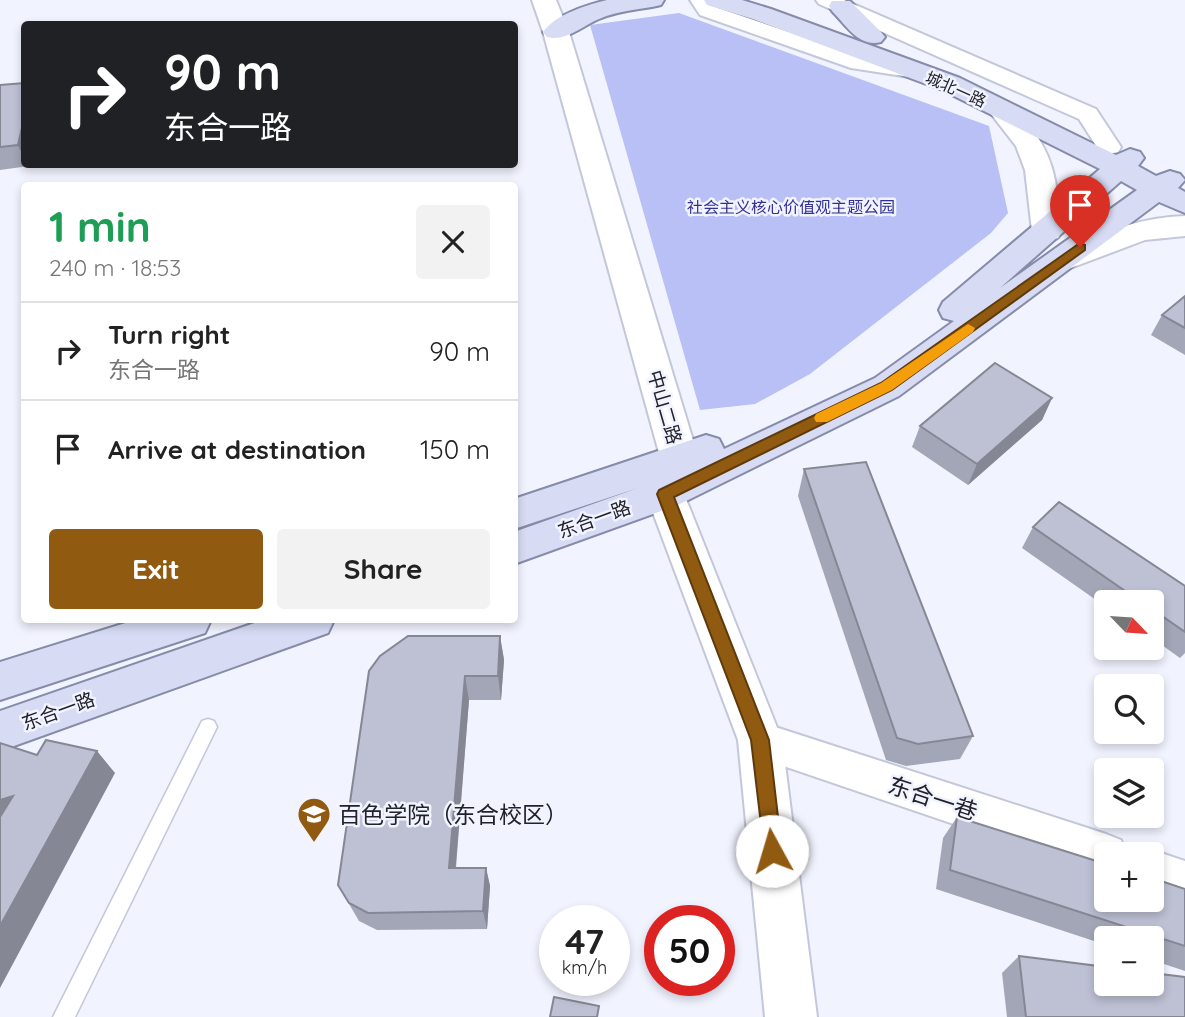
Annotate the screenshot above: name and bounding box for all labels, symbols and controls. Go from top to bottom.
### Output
text: 90 m [164,41,281,102]
icon: right [49,49,140,140]
street label: 城北一路 [923,67,989,111]
text: 东合一路 [164,107,292,147]
pin [1050,175,1110,247]
icon: arrive [1061,186,1099,224]
park label: 社会主义核心价值观主题公园 [687,197,895,217]
text: 1 min [49,200,151,253]
button: close [416,205,490,279]
text: 240 m · 18:53 [49,253,181,282]
text: Turn right [108,318,230,351]
icon: right [49,332,87,370]
text: 90 m [429,335,490,368]
text: 东合一路 [108,355,200,384]
street label: 中山二路 [643,367,687,447]
icon: arrive [49,430,87,468]
text: Arrive at destination [108,433,366,466]
text: 150 m [420,433,490,466]
street label: 东合一路 [554,495,634,543]
button: Exit [49,529,263,609]
button: Share [277,529,490,609]
north arrow [1094,590,1164,660]
map controls [1094,590,1164,996]
button: search [1094,674,1164,744]
street label: 东合一路 [18,687,98,735]
button: layers [1094,758,1164,828]
street label: 东合一巷 [885,770,981,826]
school or university icon: 百色学院（东合校区） [295,795,333,844]
place label: 百色学院（东合校区） [338,800,568,829]
position arrow [735,814,809,888]
button: + [1094,842,1164,912]
speed limit sign: 50 [644,905,735,996]
text: 47 [565,919,604,963]
button: − [1094,926,1164,996]
text: km/h [562,956,607,979]

